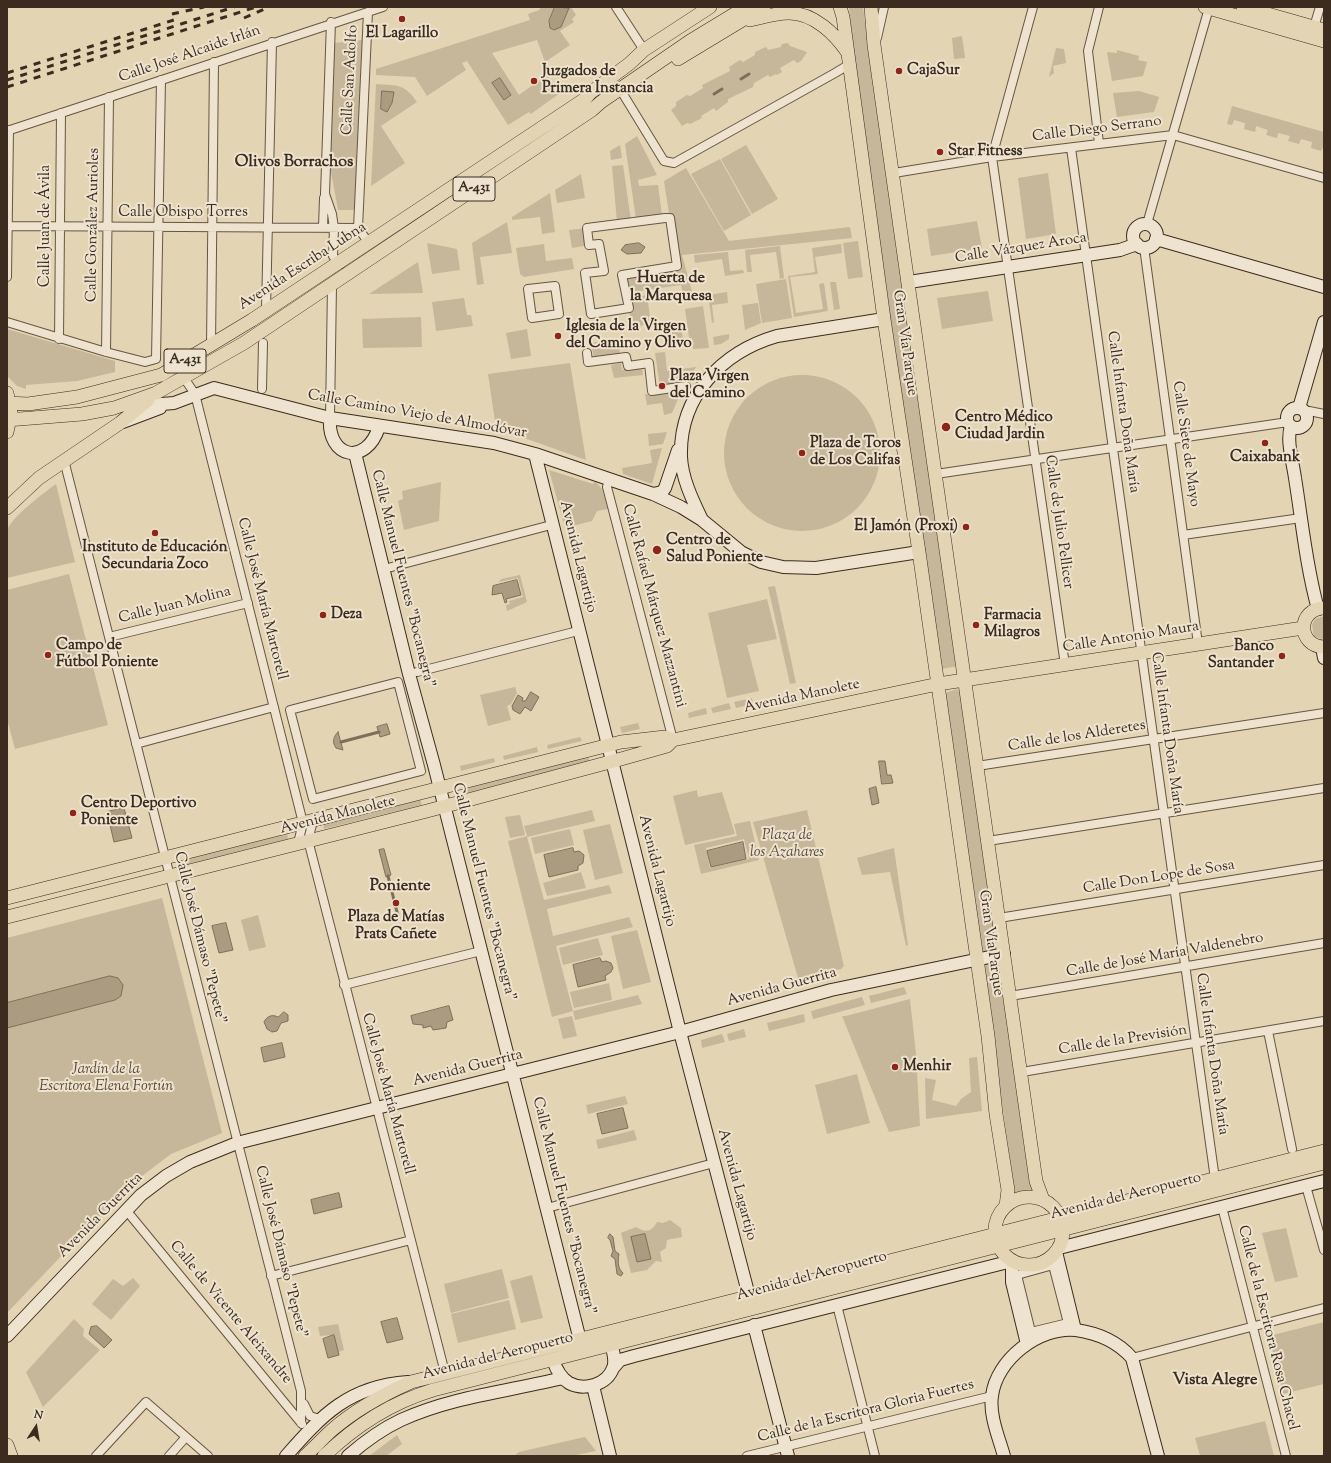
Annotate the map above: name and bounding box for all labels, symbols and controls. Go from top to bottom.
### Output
marker: El Lagarillo [397,14,407,24]
street label: Calle José Alcaide Irlán [117,22,263,88]
street label: Calle San Adolfo [339,24,363,136]
place label: El Lagarillo [366,25,438,43]
place label: CajaSur [907,62,960,80]
place label: Juzgados de Primera Instancia [542,63,654,98]
marker: CajaSur [894,66,904,76]
marker: Juzgados de Primera Instancia [529,76,539,86]
street label: Calle Diego Serrano [1031,113,1163,147]
place label: Star Fitness [948,143,1022,161]
marker: Star Fitness [935,147,945,157]
street label: Calle González Aurioles [84,148,104,302]
district label: Olivos Borrachos [235,153,353,173]
street label: Calle Juan de Ávila [37,165,55,287]
road number: A-431 [453,177,495,201]
street label: Calle Obispo Torres [118,204,248,222]
street label: Avenida Escriba Lubna [236,219,370,315]
street label: Calle Vázquez Aroca [954,230,1088,268]
district label: Huerta de la Marquesa [630,269,712,307]
street label: Gran Vía Parque [888,289,920,397]
place label: Iglesia de la Virgen del Camino y Olivo [566,318,692,353]
street label: Calle Infanta Doña María [1102,330,1142,494]
marker: Iglesia de la Virgen del Camino y Olivo [553,331,563,341]
road number: A-431 [164,349,206,373]
place label: Plaza Virgen del Camino [670,368,749,403]
street label: Calle Siete de Mayo [1167,380,1203,508]
marker: Plaza Virgen del Camino [657,381,667,391]
street label: Calle Camino Viejo de Almodóvar [306,387,528,443]
place label: Centro Médico Ciudad Jardin [955,409,1053,444]
marker: Centro Médico Ciudad Jardin [940,421,952,433]
place label: Plaza de Toros de Los Califas [810,435,901,470]
marker: Caixabank [1260,438,1270,448]
marker: Plaza de Toros de Los Califas [797,448,807,458]
place label: Caixabank [1230,449,1300,467]
street label: Calle de Julio Pellicer [1040,454,1076,590]
street label: Calle Manuel Fuentes "Bocanegra" [366,468,438,690]
street label: Avenida Lagartijo [554,499,600,615]
street label: Calle Rafael Márquez Mazzantini [617,502,689,710]
street label: Calle José María Martorell [232,516,290,682]
place label: El Jamón (Proxi) [854,518,958,536]
marker: El Jamón (Proxi) [961,522,971,532]
marker: Instituto de Educación Secundaria Zoco [150,528,160,538]
place label: Centro de Salud Poniente [666,532,763,567]
place label: Instituto de Educación Secundaria Zoco [82,539,228,574]
marker: Centro de Salud Poniente [651,544,663,556]
street label: Calle Juan Molina [117,583,233,629]
place label: Deza [331,606,362,624]
place label: Farmacia Milagros [984,607,1041,642]
marker: Deza [318,610,328,620]
street label: Calle Antonio Maura [1062,618,1200,658]
marker: Farmacia Milagros [971,620,981,630]
place label: Campo de Fútbol Poniente [56,637,158,672]
place label: Banco Santander [1208,638,1274,673]
marker: Campo de Fútbol Poniente [43,650,53,660]
street label: Calle Infanta Doña María [1146,651,1186,815]
marker: Banco Santander [1277,651,1287,661]
street label: Avenida Manolete [742,676,862,718]
street label: Calle de los Alderetes [1007,717,1147,757]
street label: Calle Manuel Fuentes "Bocanegra" [447,781,519,1003]
street label: Avenida Manolete [279,793,397,839]
place label: Centro Deportivo Poniente [81,795,196,830]
marker: Centro Deportivo Poniente [68,808,78,818]
street label: Avenida Lagartijo [633,813,679,929]
park label: Plaza de los Azahares [750,827,824,862]
street label: Calle José Dámaso "Pepete" [169,850,229,1026]
street label: Calle Don Lope de Sosa [1082,857,1236,899]
district label: Poniente [370,877,430,897]
street label: Gran Vía Parque [974,889,1006,997]
marker: Plaza de Matías Prats Cañete [391,898,401,908]
place label: Plaza de Matías Prats Cañete [348,909,444,944]
street label: Calle de José María Valdenebro [1065,930,1265,982]
street label: Avenida Guerrita [725,965,839,1011]
street label: Calle Infanta Doña María [1191,972,1231,1136]
street label: Calle José María Martorell [357,1011,417,1177]
street label: Calle de la Previsión [1057,1022,1189,1060]
street label: Avenida Guerrita [411,1047,525,1091]
place label: Menhir [903,1058,951,1076]
park label: Jardín de la Escritora Elena Fortún [39,1061,173,1096]
marker: Menhir [890,1062,900,1072]
street label: Calle Manuel Fuentes "Bocanegra" [527,1095,599,1317]
street label: Avenida Lagartijo [712,1127,760,1243]
street label: Calle José Dámaso "Pepete" [250,1164,310,1340]
street label: Avenida Guerrita [55,1170,147,1262]
street label: Avenida del Aeropuerto [1049,1170,1203,1224]
street label: Calle de la Escritora Rosa Chacel [1233,1224,1301,1432]
street label: Calle de Vicente Aleixandre [165,1238,295,1388]
street label: Avenida del Aeropuerto [735,1248,889,1306]
street label: Avenida del Aeropuerto [421,1330,575,1384]
district label: Vista Alegre [1172,1371,1258,1391]
street label: Calle de la Escritora Gloria Fuertes [756,1376,976,1448]
north arrow [16,1407,56,1447]
text: N [33,1407,44,1424]

